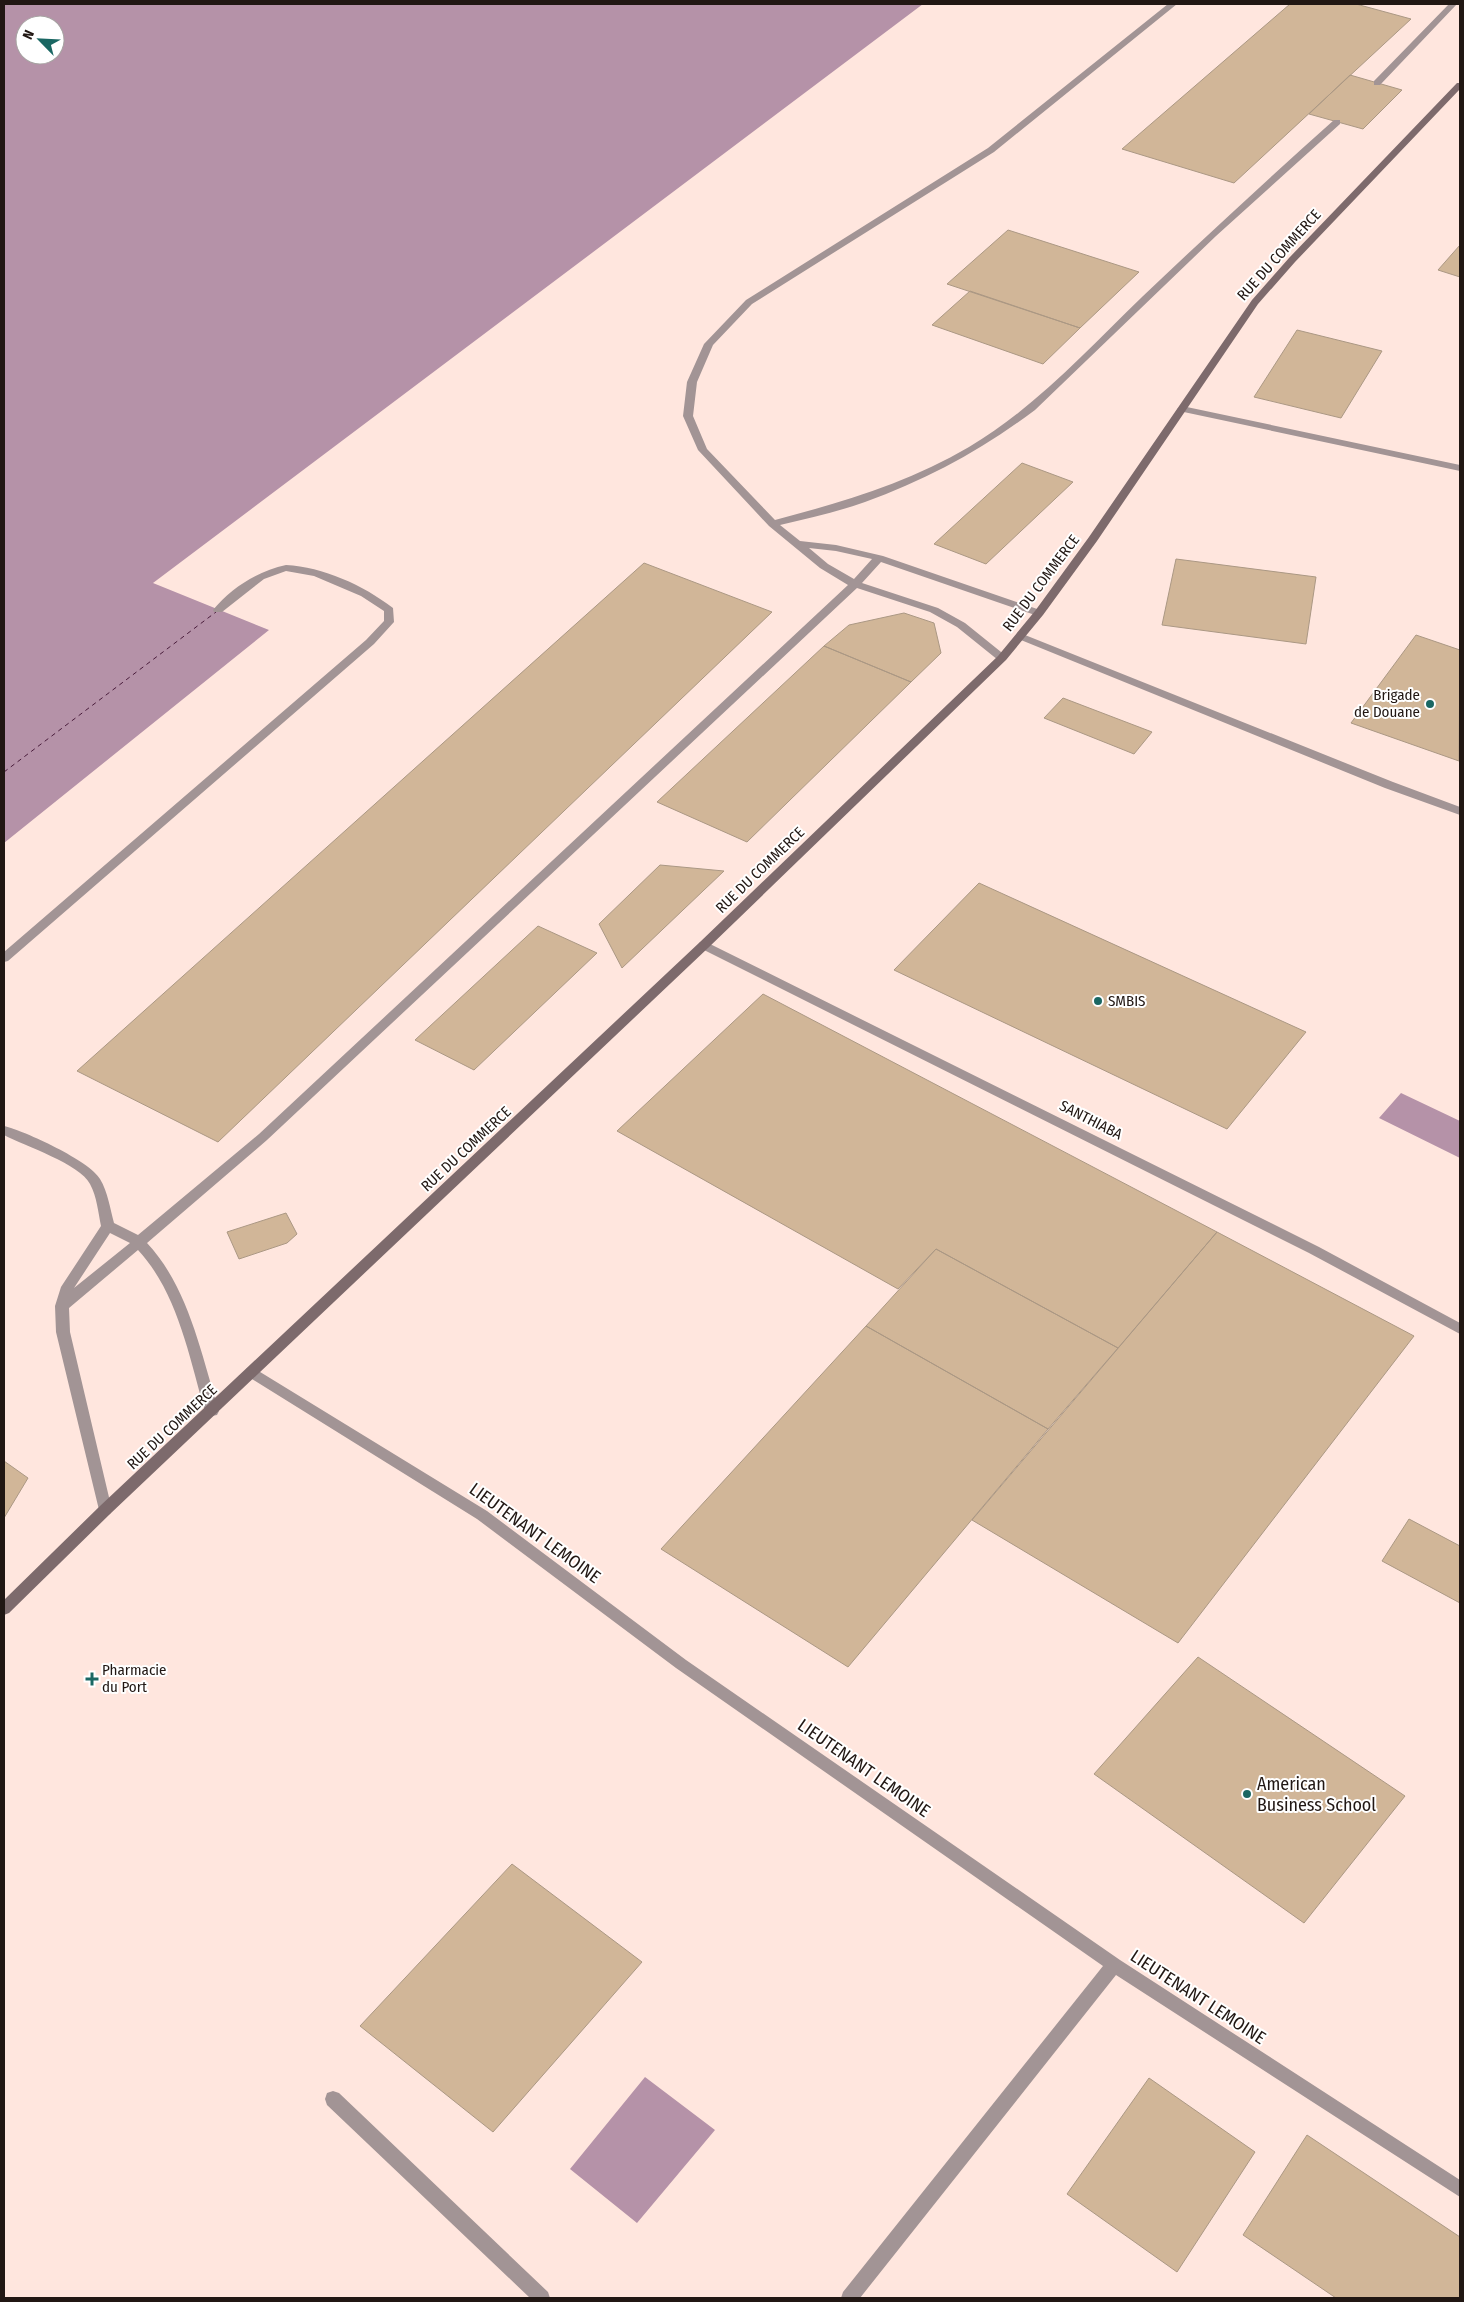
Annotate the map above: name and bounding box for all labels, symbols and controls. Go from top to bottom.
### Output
north arrow [15,15,65,65]
text: N [19,28,38,42]
street label: RUE DU COMMERCE [1233,206,1325,304]
street label: RUE DU COMMERCE [999,531,1083,635]
place label: Brigade de Douane [1354,686,1420,721]
marker: Brigade de Douane [1424,698,1436,710]
street label: RUE DU COMMERCE [712,823,808,917]
place label: SMBIS [1108,992,1146,1010]
marker: SMBIS [1092,995,1104,1007]
street label: SANTHIABA [1057,1096,1126,1144]
street label: RUE DU COMMERCE [417,1103,515,1195]
street label: RUE DU COMMERCE [123,1381,221,1473]
street label: LIEUTENANT LEMOINE [465,1478,605,1588]
place label: Pharmacie du Port [102,1661,167,1696]
marker: Pharmacie du Port [86,1673,98,1685]
street label: LIEUTENANT LEMOINE [793,1714,935,1822]
place label: American Business School [1257,1773,1376,1816]
marker: American Business School [1241,1788,1253,1800]
street label: LIEUTENANT LEMOINE [1126,1945,1270,2049]

